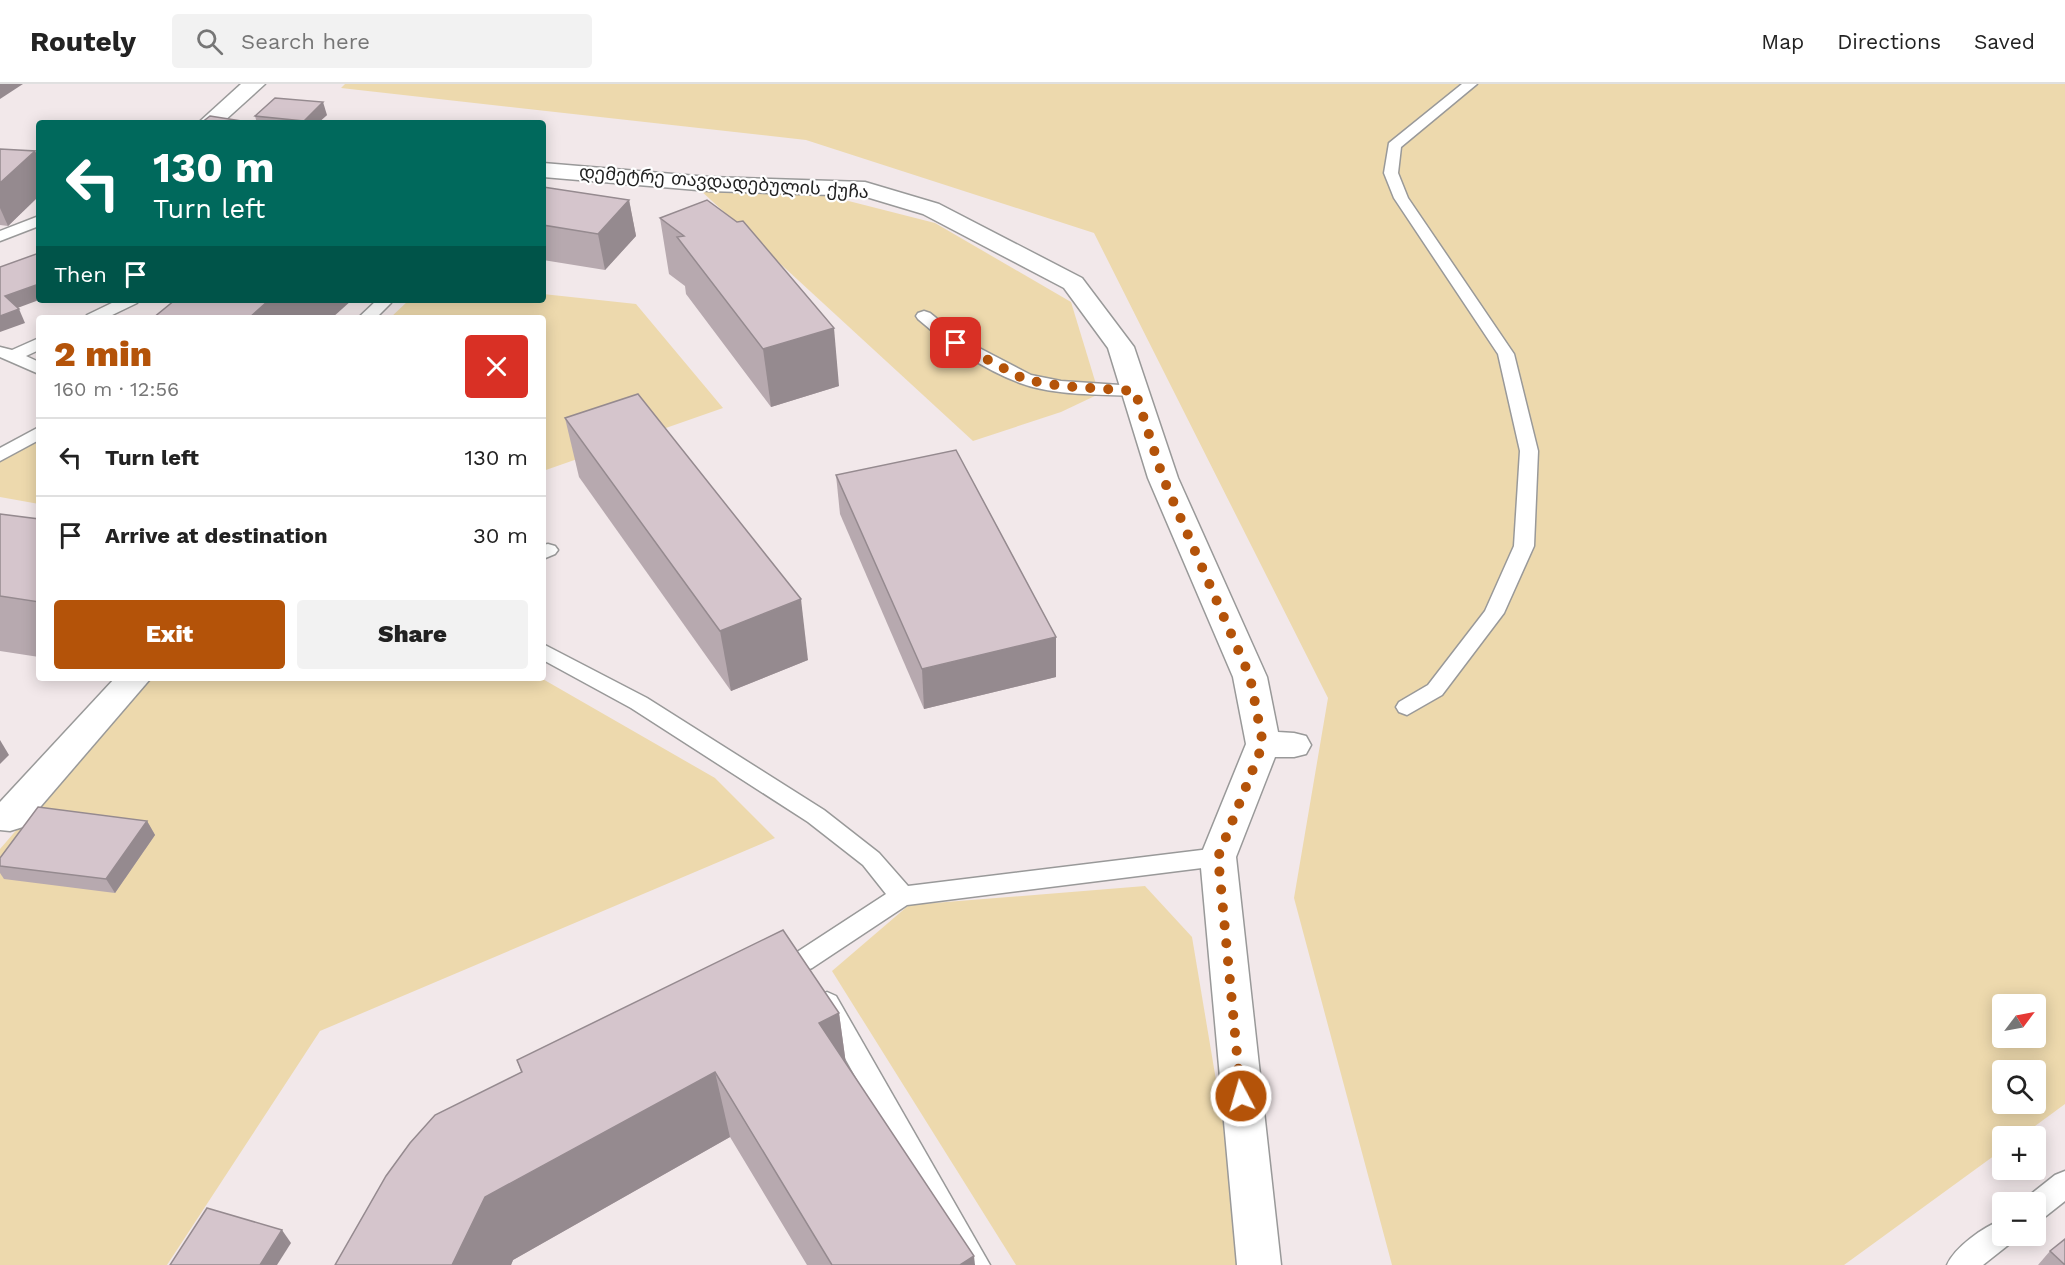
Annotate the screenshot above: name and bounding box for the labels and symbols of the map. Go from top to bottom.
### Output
street label: დემეტრე თავდადებულის ქუჩა [578,161,870,203]
pin [930,317,981,368]
north arrow [1992,994,2046,1048]
position arrow [1209,1064,1273,1128]

